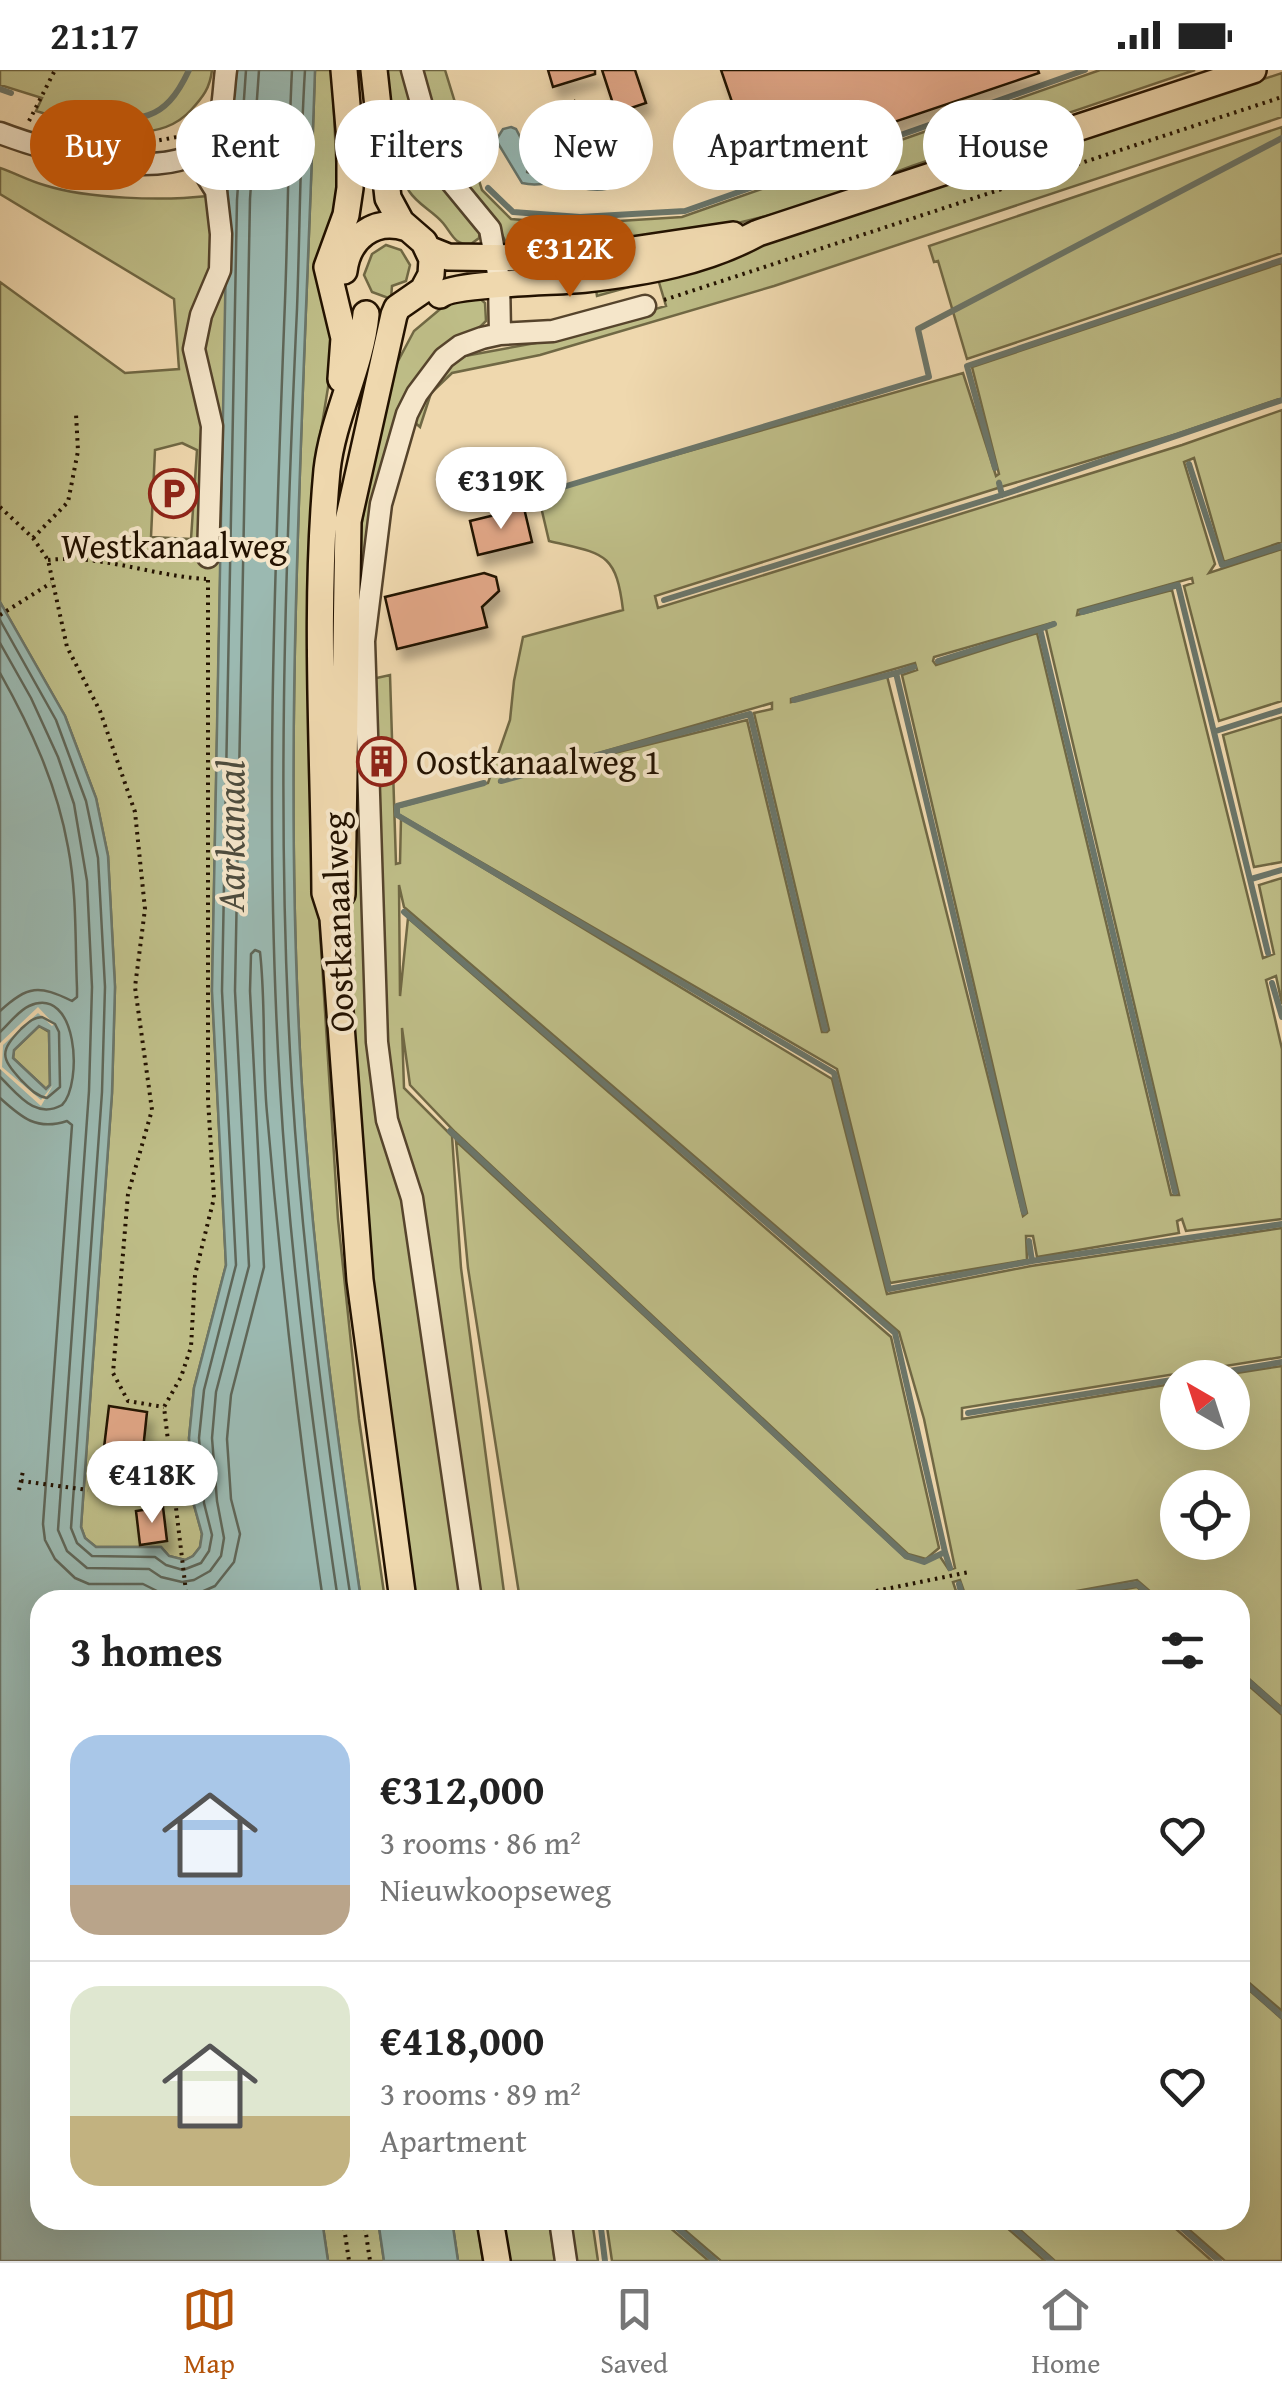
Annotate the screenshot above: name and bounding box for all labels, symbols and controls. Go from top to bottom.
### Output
text: 21:17 [50,7,140,63]
chip: Buy [30,100,156,190]
chip: Rent [176,100,315,190]
chip: Filters [335,100,499,190]
chip: New [519,100,653,190]
chip: Apartment [673,100,903,190]
chip: House [923,100,1084,190]
pin: €312K [500,215,640,300]
text: €312K [527,224,613,271]
pin: €319K [431,447,571,532]
text: €319K [458,456,544,503]
parking icon: Westkanaalweg [148,468,200,520]
place label: Westkanaalweg [61,520,288,571]
building icon: Oostkanaalweg 1 [355,736,407,788]
place label: Oostkanaalweg 1 [416,736,661,787]
water label: Aarkanaal [202,760,258,913]
street label: Oostkanaalweg [308,810,367,1033]
north arrow [1160,1360,1250,1450]
map controls [1160,1360,1250,1560]
pin: €418K [82,1441,222,1526]
text: €418K [109,1450,195,1497]
button: locate [1160,1470,1250,1560]
text: 3 homes [70,1620,223,1681]
icon: filters [1155,1623,1210,1678]
text: €312,000 [380,1758,544,1819]
icon: home [150,1775,270,1895]
icon: heart [1155,1808,1210,1863]
text: 3 rooms · 86 m² [380,1819,581,1866]
text: Nieuwkoopseweg [380,1866,611,1913]
text: €418,000 [380,2009,544,2070]
icon: home [150,2026,270,2146]
icon: heart [1155,2059,1210,2114]
text: 3 rooms · 89 m² [380,2070,581,2117]
text: Apartment [380,2117,527,2164]
tab: Map [182,2282,237,2383]
tab: Saved [600,2282,668,2383]
tab: Home [1031,2282,1100,2383]

